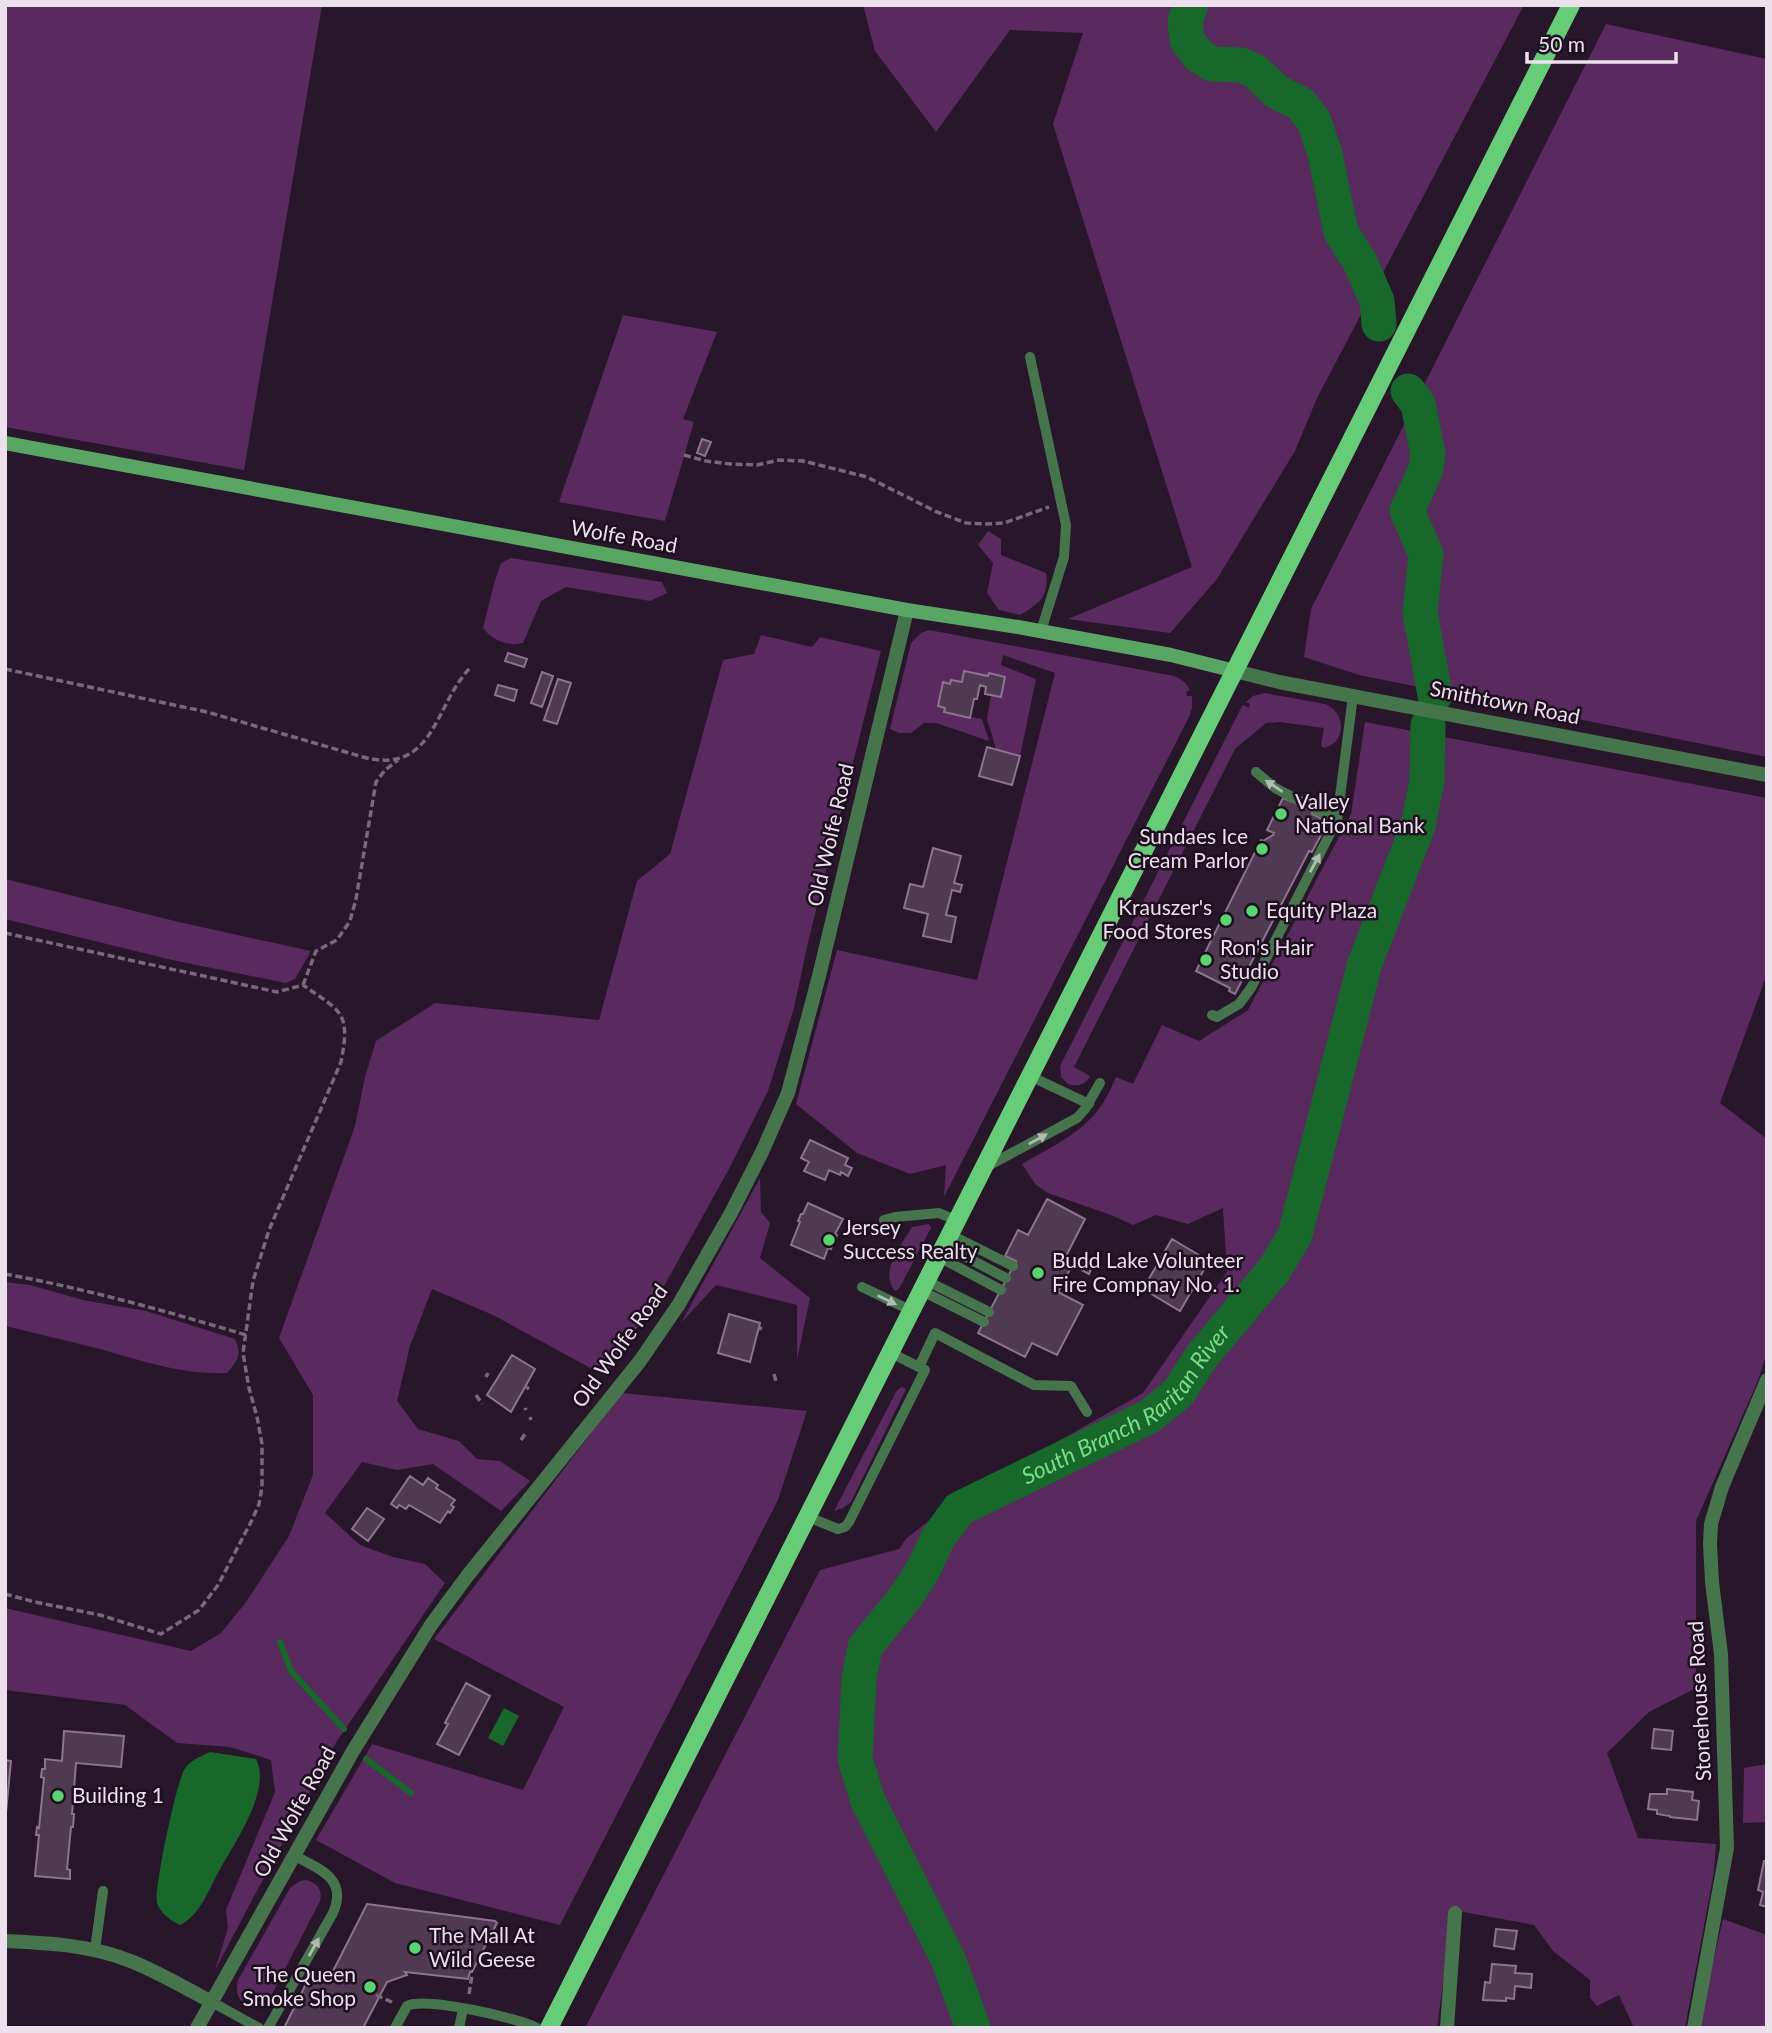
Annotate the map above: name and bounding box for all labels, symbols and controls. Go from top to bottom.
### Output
scale bar [1527,21,1676,65]
text: 50 m [1538,31,1585,56]
street label: Wolfe Road [569,514,679,557]
street label: Smithtown Road [1428,675,1582,728]
street label: Old Wolfe Road [801,761,858,909]
one-way arrow [1265,779,1283,793]
place label: Valley National Bank [1295,788,1425,837]
marker: Valley National Bank [1273,806,1289,822]
place label: Sundaes Ice Cream Parlor [1128,823,1248,872]
marker: Sundaes Ice Cream Parlor [1254,841,1270,857]
one-way arrow [1309,853,1320,873]
place label: Krauszer's Food Stores [1102,894,1212,943]
place label: Equity Plaza [1266,897,1377,922]
marker: Equity Plaza [1244,903,1260,919]
marker: Krauszer's Food Stores [1218,912,1234,928]
place label: Ron's Hair Studio [1220,934,1314,983]
marker: Ron's Hair Studio [1198,952,1214,968]
one-way arrow [1029,1133,1048,1145]
place label: Jersey Success Realty [843,1214,978,1263]
marker: Jersey Success Realty [821,1232,837,1248]
place label: Budd Lake Volunteer Fire Compnay No. 1. [1052,1247,1243,1296]
marker: Budd Lake Volunteer Fire Compnay No. 1. [1030,1265,1046,1281]
street label: Old Wolfe Road [566,1279,672,1411]
one-way arrow [877,1294,897,1305]
water label: South Branch Raritan River [1017,1318,1236,1489]
street label: Stonehouse Road [1682,1620,1715,1782]
street label: Old Wolfe Road [247,1741,340,1881]
place label: Building 1 [72,1782,164,1807]
marker: Building 1 [50,1788,66,1804]
place label: The Mall At Wild Geese [429,1922,535,1971]
one-way arrow [308,1937,320,1957]
marker: The Mall At Wild Geese [407,1940,423,1956]
place label: The Queen Smoke Shop [243,1961,356,2010]
marker: The Queen Smoke Shop [362,1979,378,1995]

